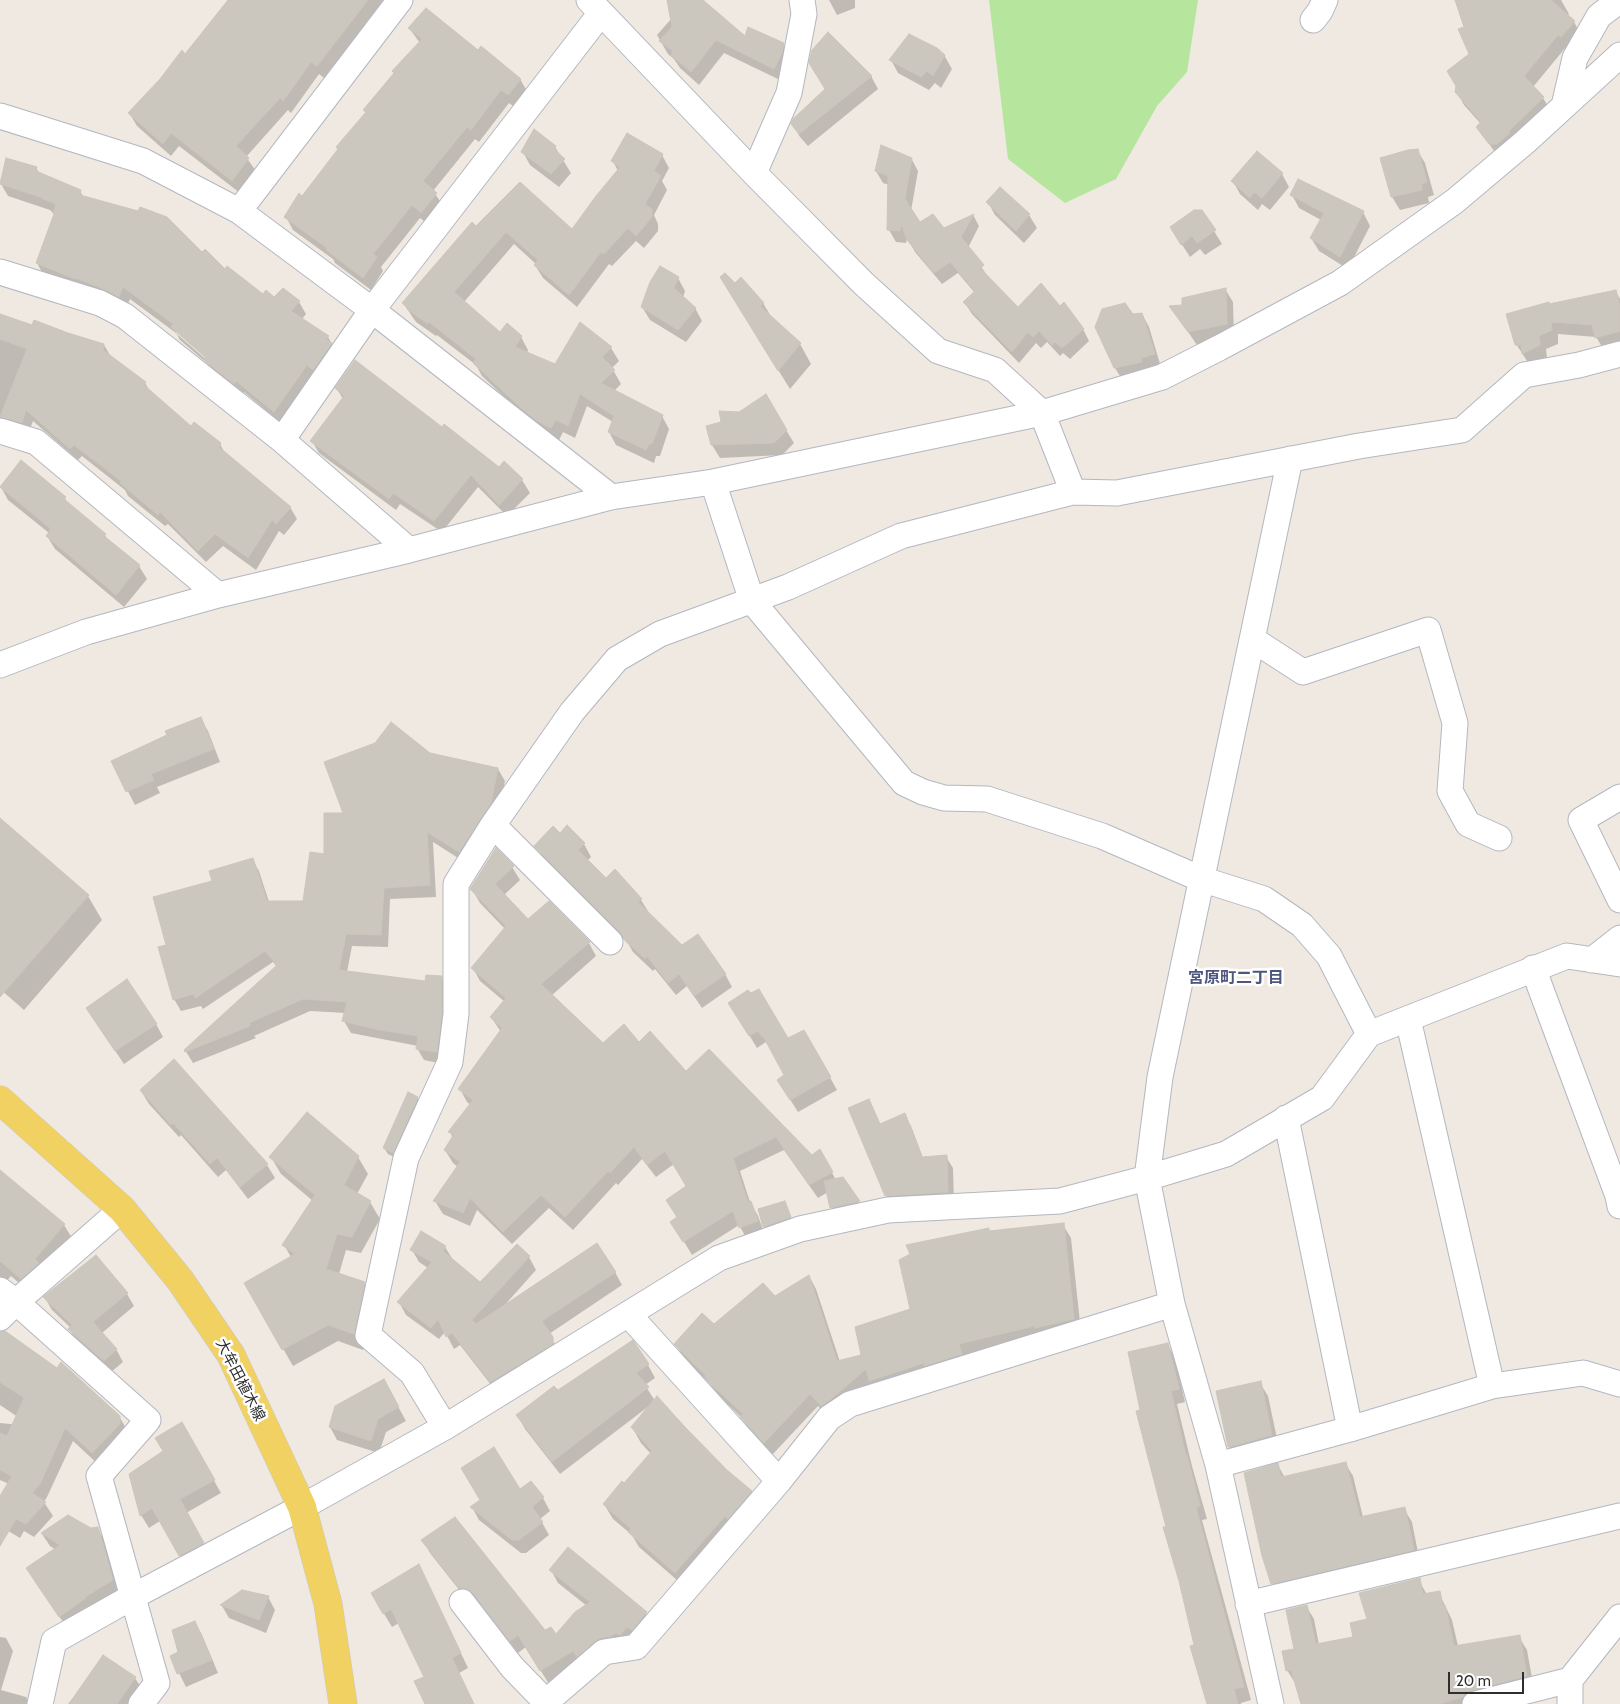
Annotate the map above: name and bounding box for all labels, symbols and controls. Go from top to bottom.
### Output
district label: 宮原町二丁目 [1188,968,1284,988]
street label: 大牟田植木線 [212,1336,268,1424]
scale bar [1450,1662,1526,1694]
text: 20 m [1456,1672,1491,1690]

